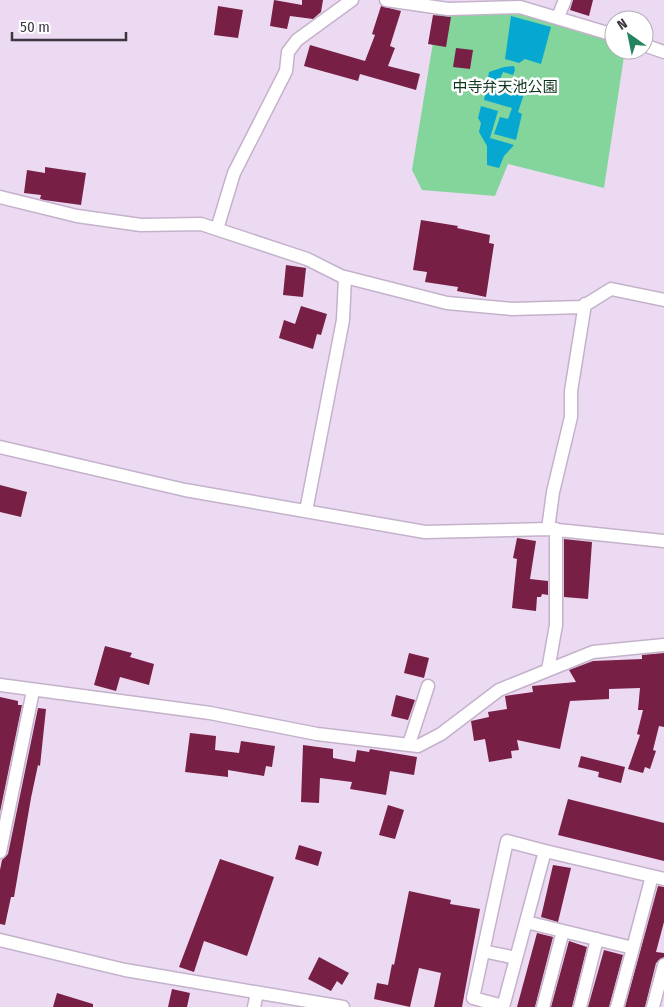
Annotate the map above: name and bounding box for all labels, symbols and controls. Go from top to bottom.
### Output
scale bar [12,10,126,42]
north arrow [604,10,654,60]
text: N [614,15,630,34]
text: 50 m [20,18,50,36]
park label: 中寺弁天池公園 [452,78,558,96]

